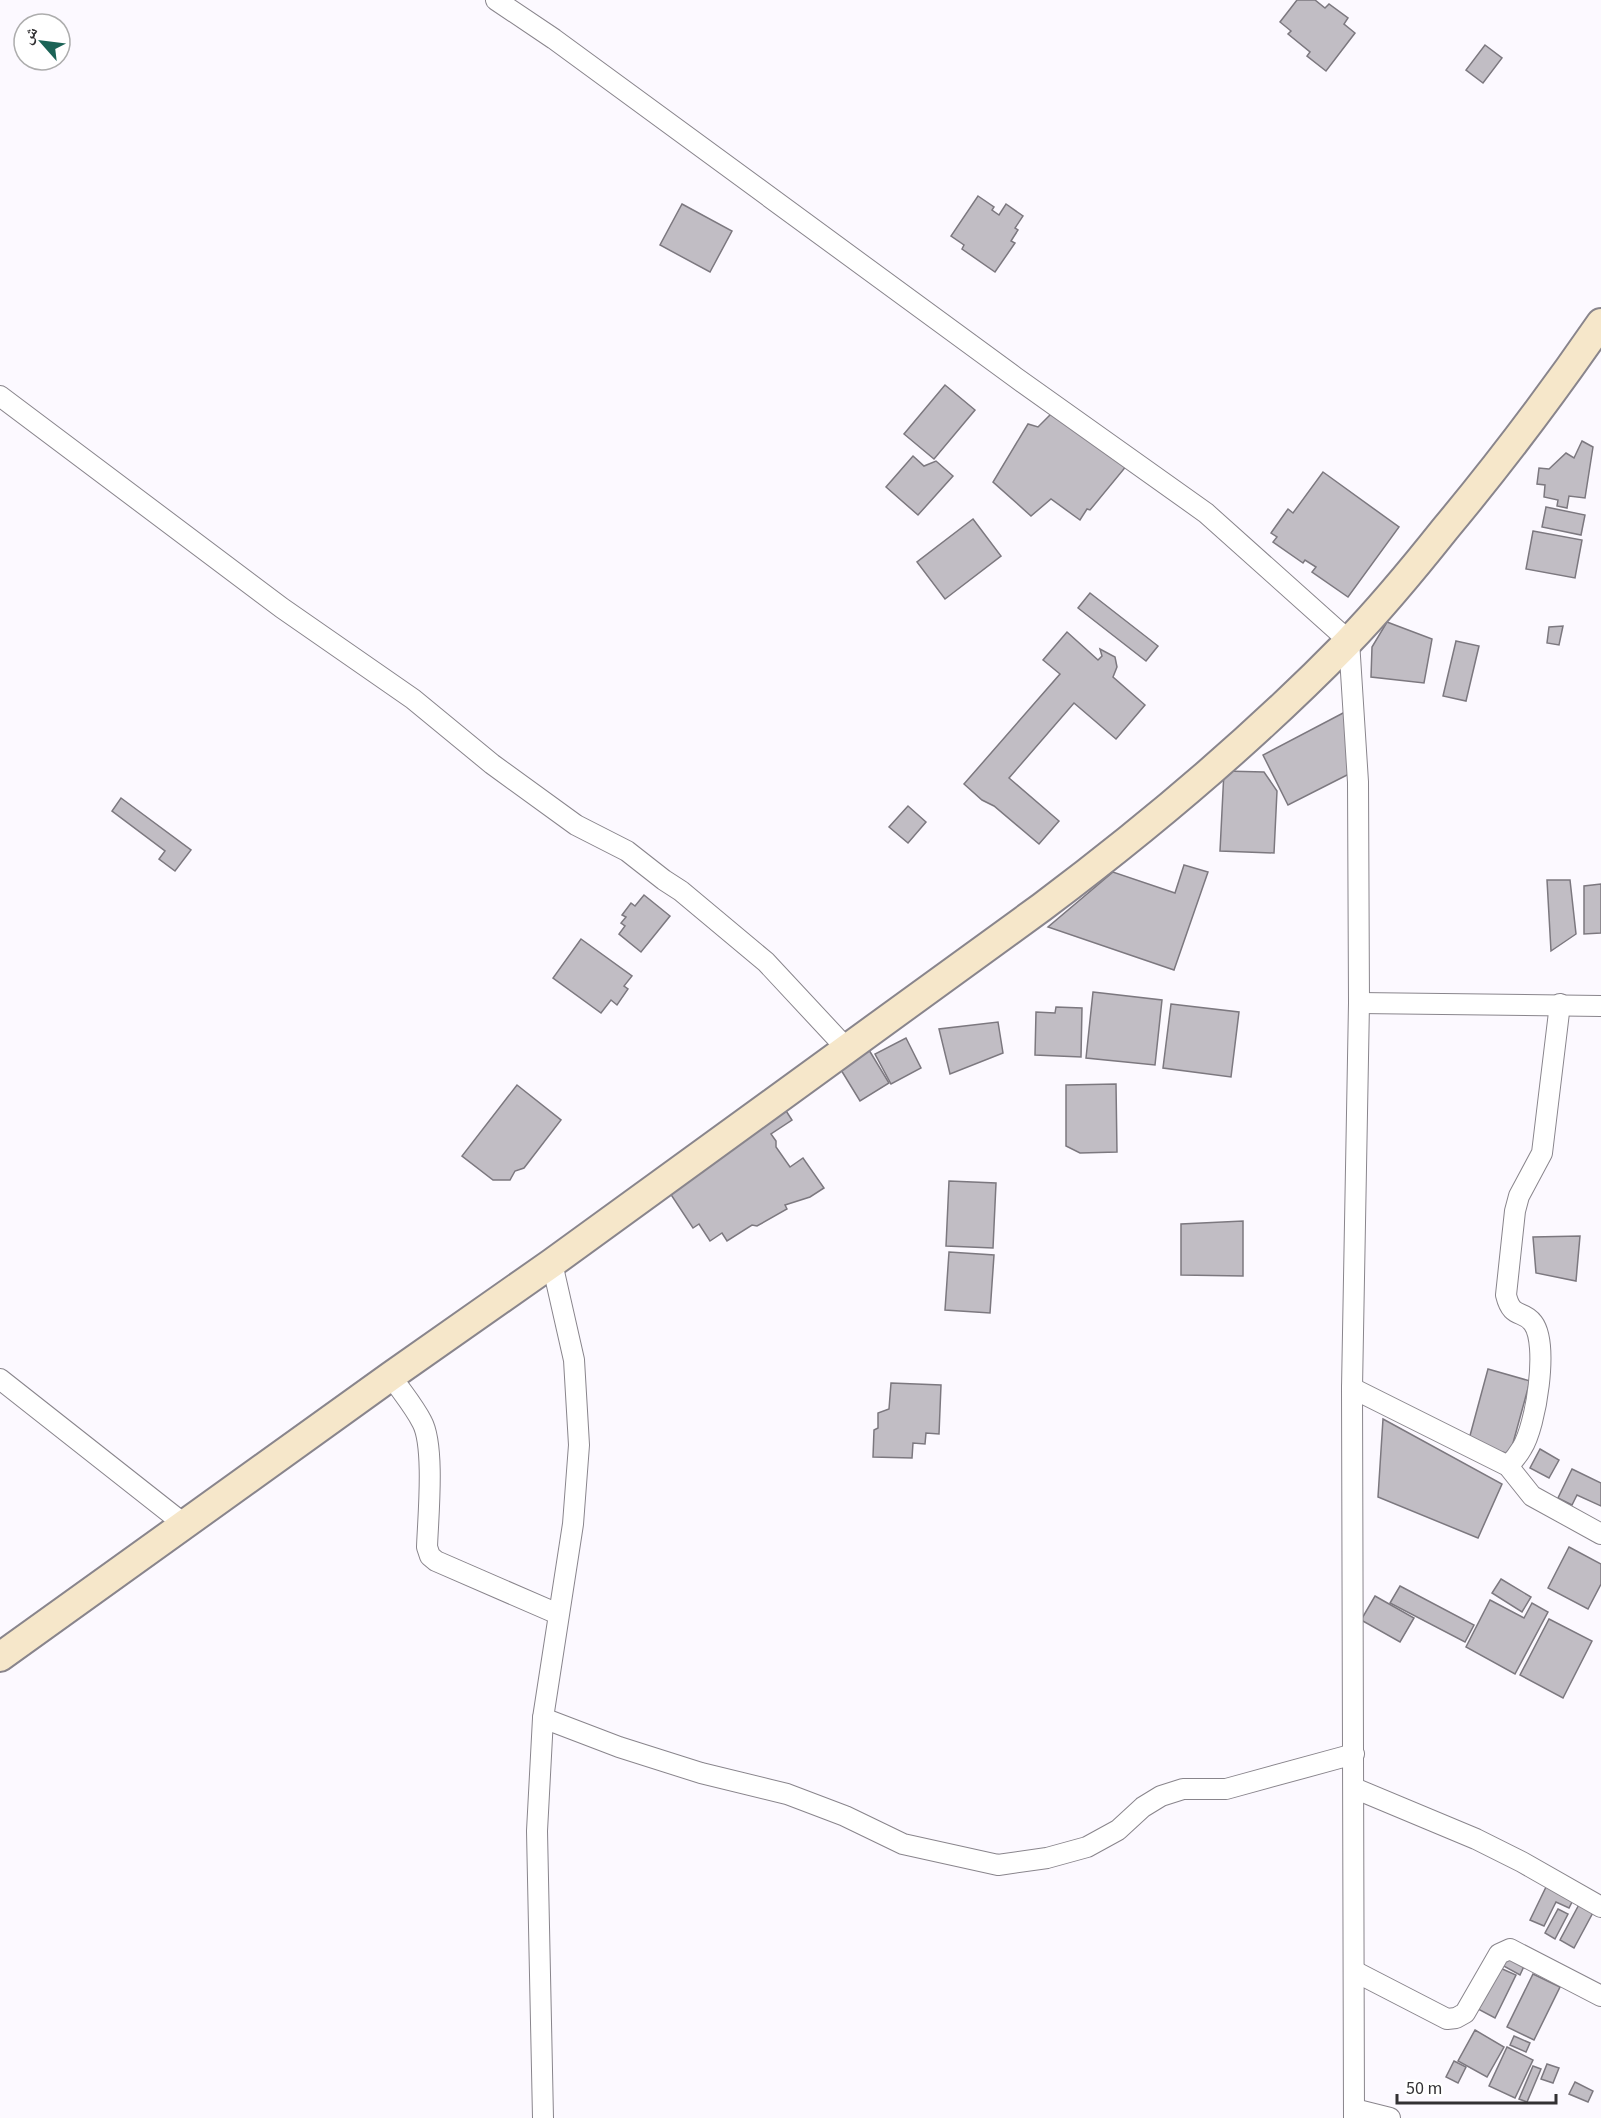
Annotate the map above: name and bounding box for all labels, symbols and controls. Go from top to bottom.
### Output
north arrow [12,12,72,72]
text: ش [16,23,43,48]
scale bar [1397,2067,1556,2105]
text: 50 m [1406,2076,1442,2101]

